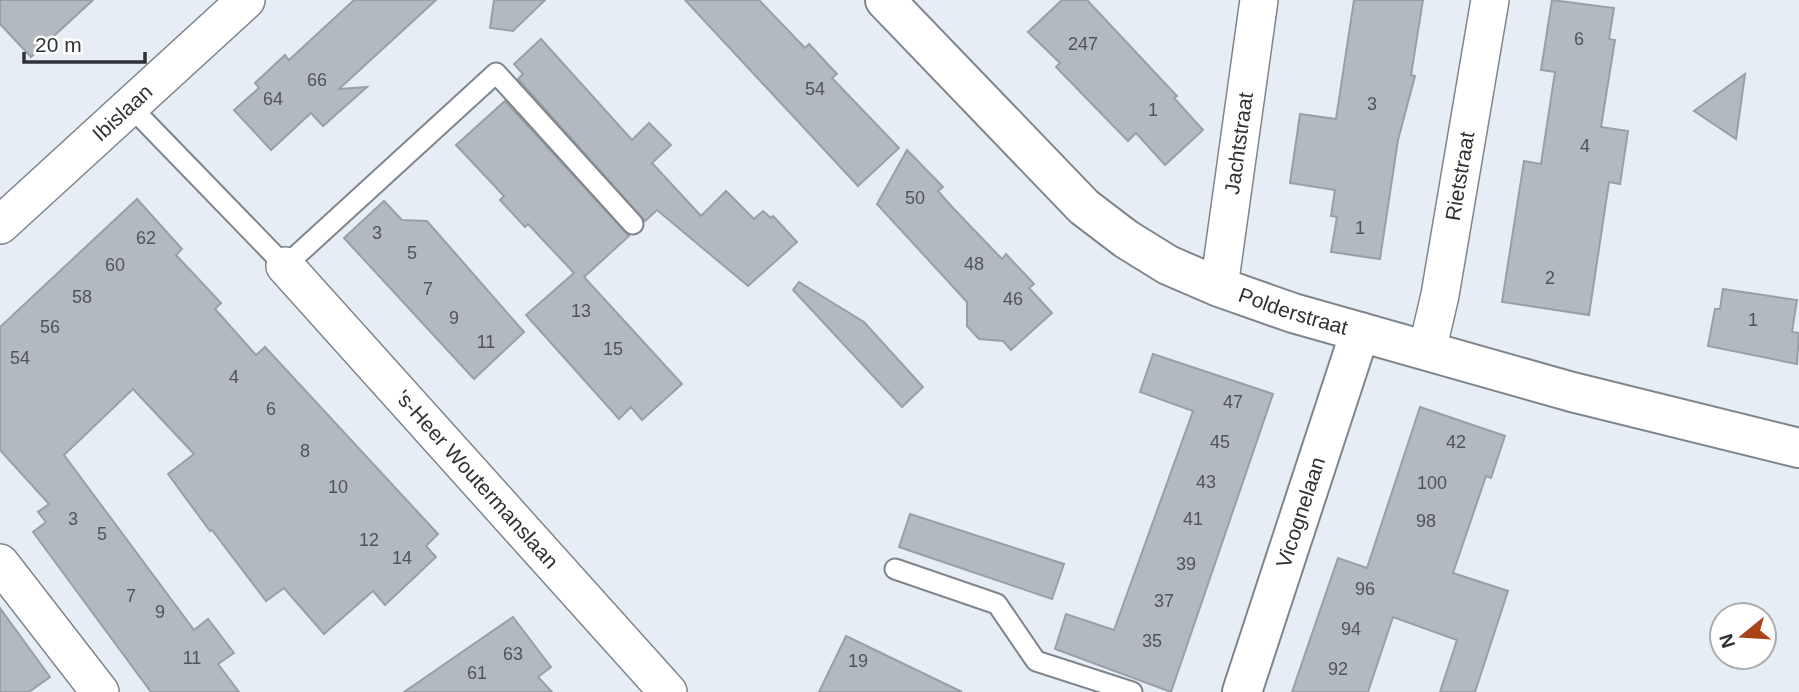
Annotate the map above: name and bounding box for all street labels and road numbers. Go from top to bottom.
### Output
street label: Ibislaan [88,80,157,146]
street label: Jachtstraat [1220,91,1257,196]
street label: Rietstraat [1441,130,1479,222]
street label: Polderstraat [1236,283,1351,339]
street label: 's-Heer Woutermanslaan [391,385,563,573]
street label: Vicognelaan [1272,454,1329,571]

